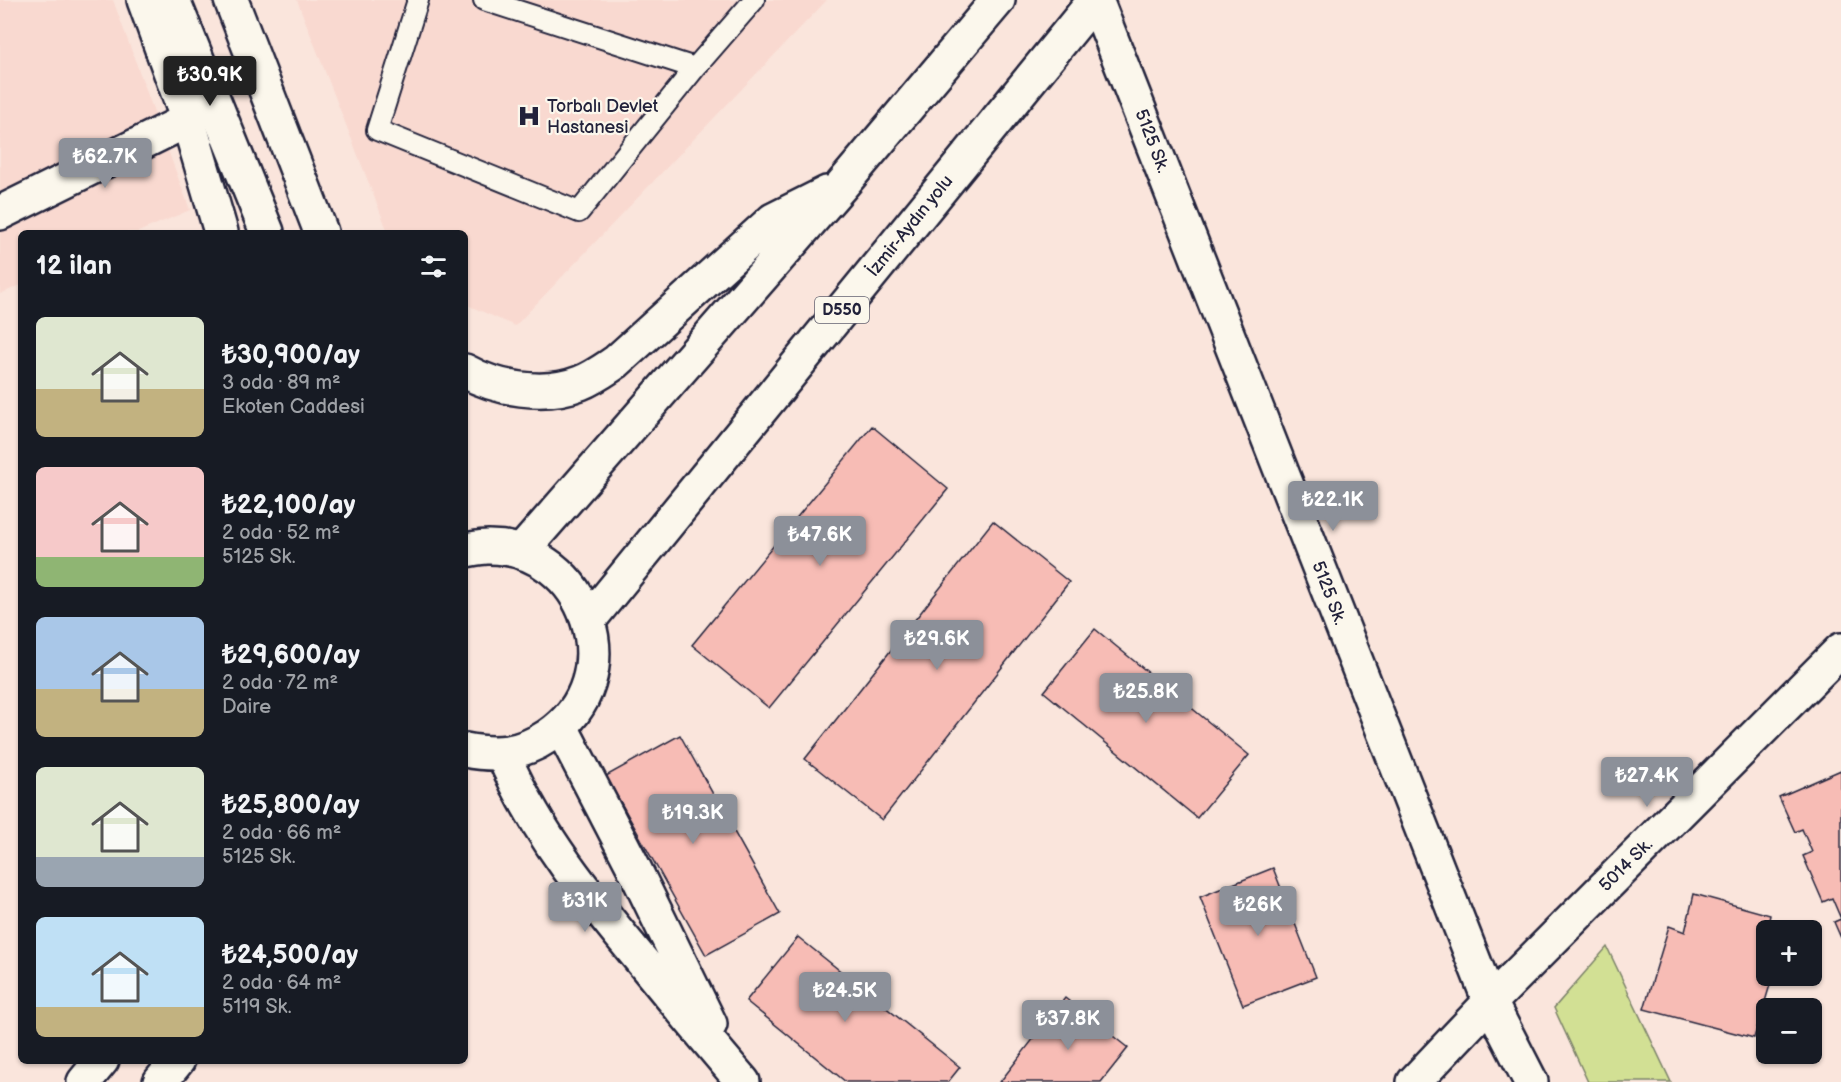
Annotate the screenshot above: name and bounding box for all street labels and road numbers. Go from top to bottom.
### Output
street label: 5125 Sk. [1130,106,1174,176]
street label: İzmir-Aydın yolu [862,170,957,281]
road number: D550 [815,297,869,323]
street label: 5125 Sk. [1307,558,1351,628]
street label: 5014 Sk. [1595,834,1657,896]

